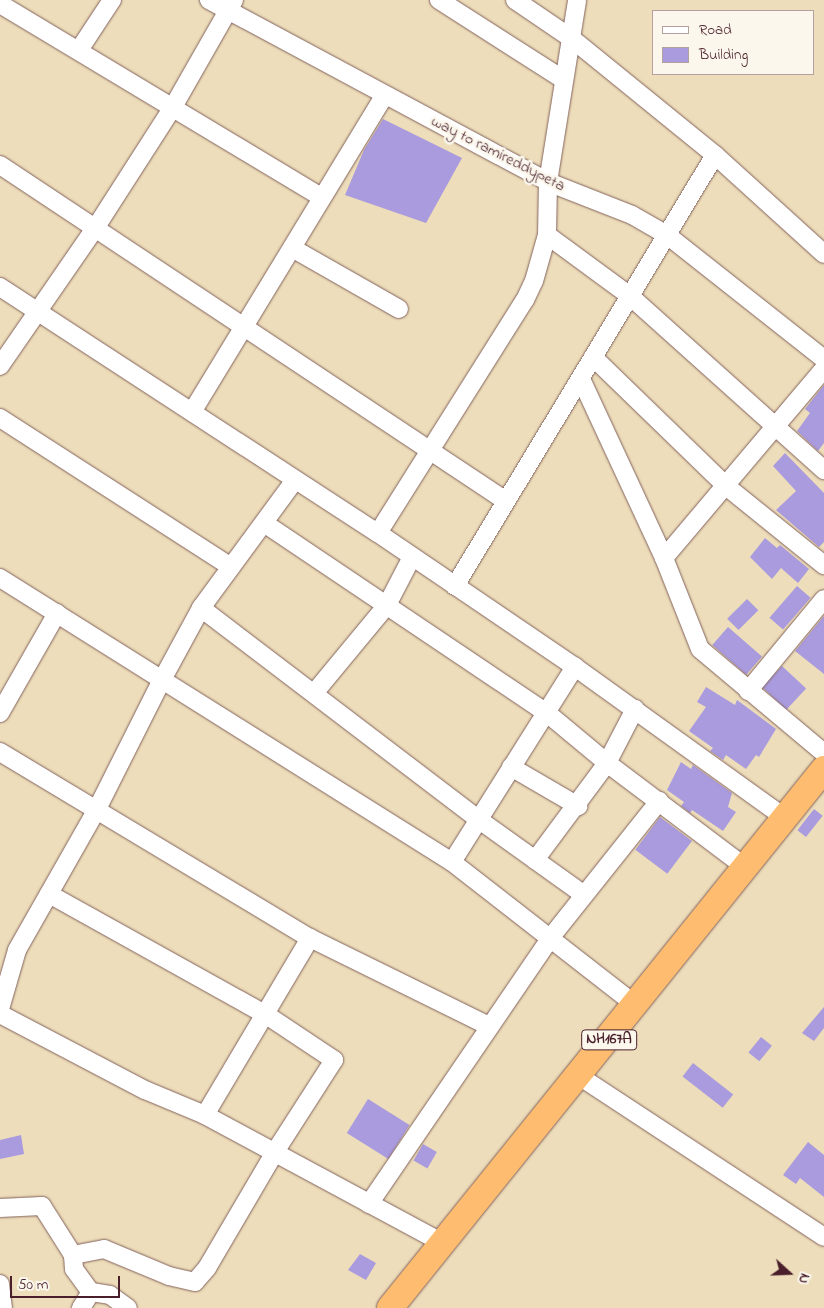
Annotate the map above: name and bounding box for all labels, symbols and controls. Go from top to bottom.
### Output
legend [652,10,814,75]
text: Road [699,19,732,41]
text: Building [699,44,748,66]
street label: way to ramireddypeta [428,112,568,196]
road number: NH167A [580,1028,638,1052]
north arrow [764,1248,814,1298]
scale bar [12,1266,122,1298]
text: N [792,1270,815,1286]
text: 50 m [18,1274,48,1296]

